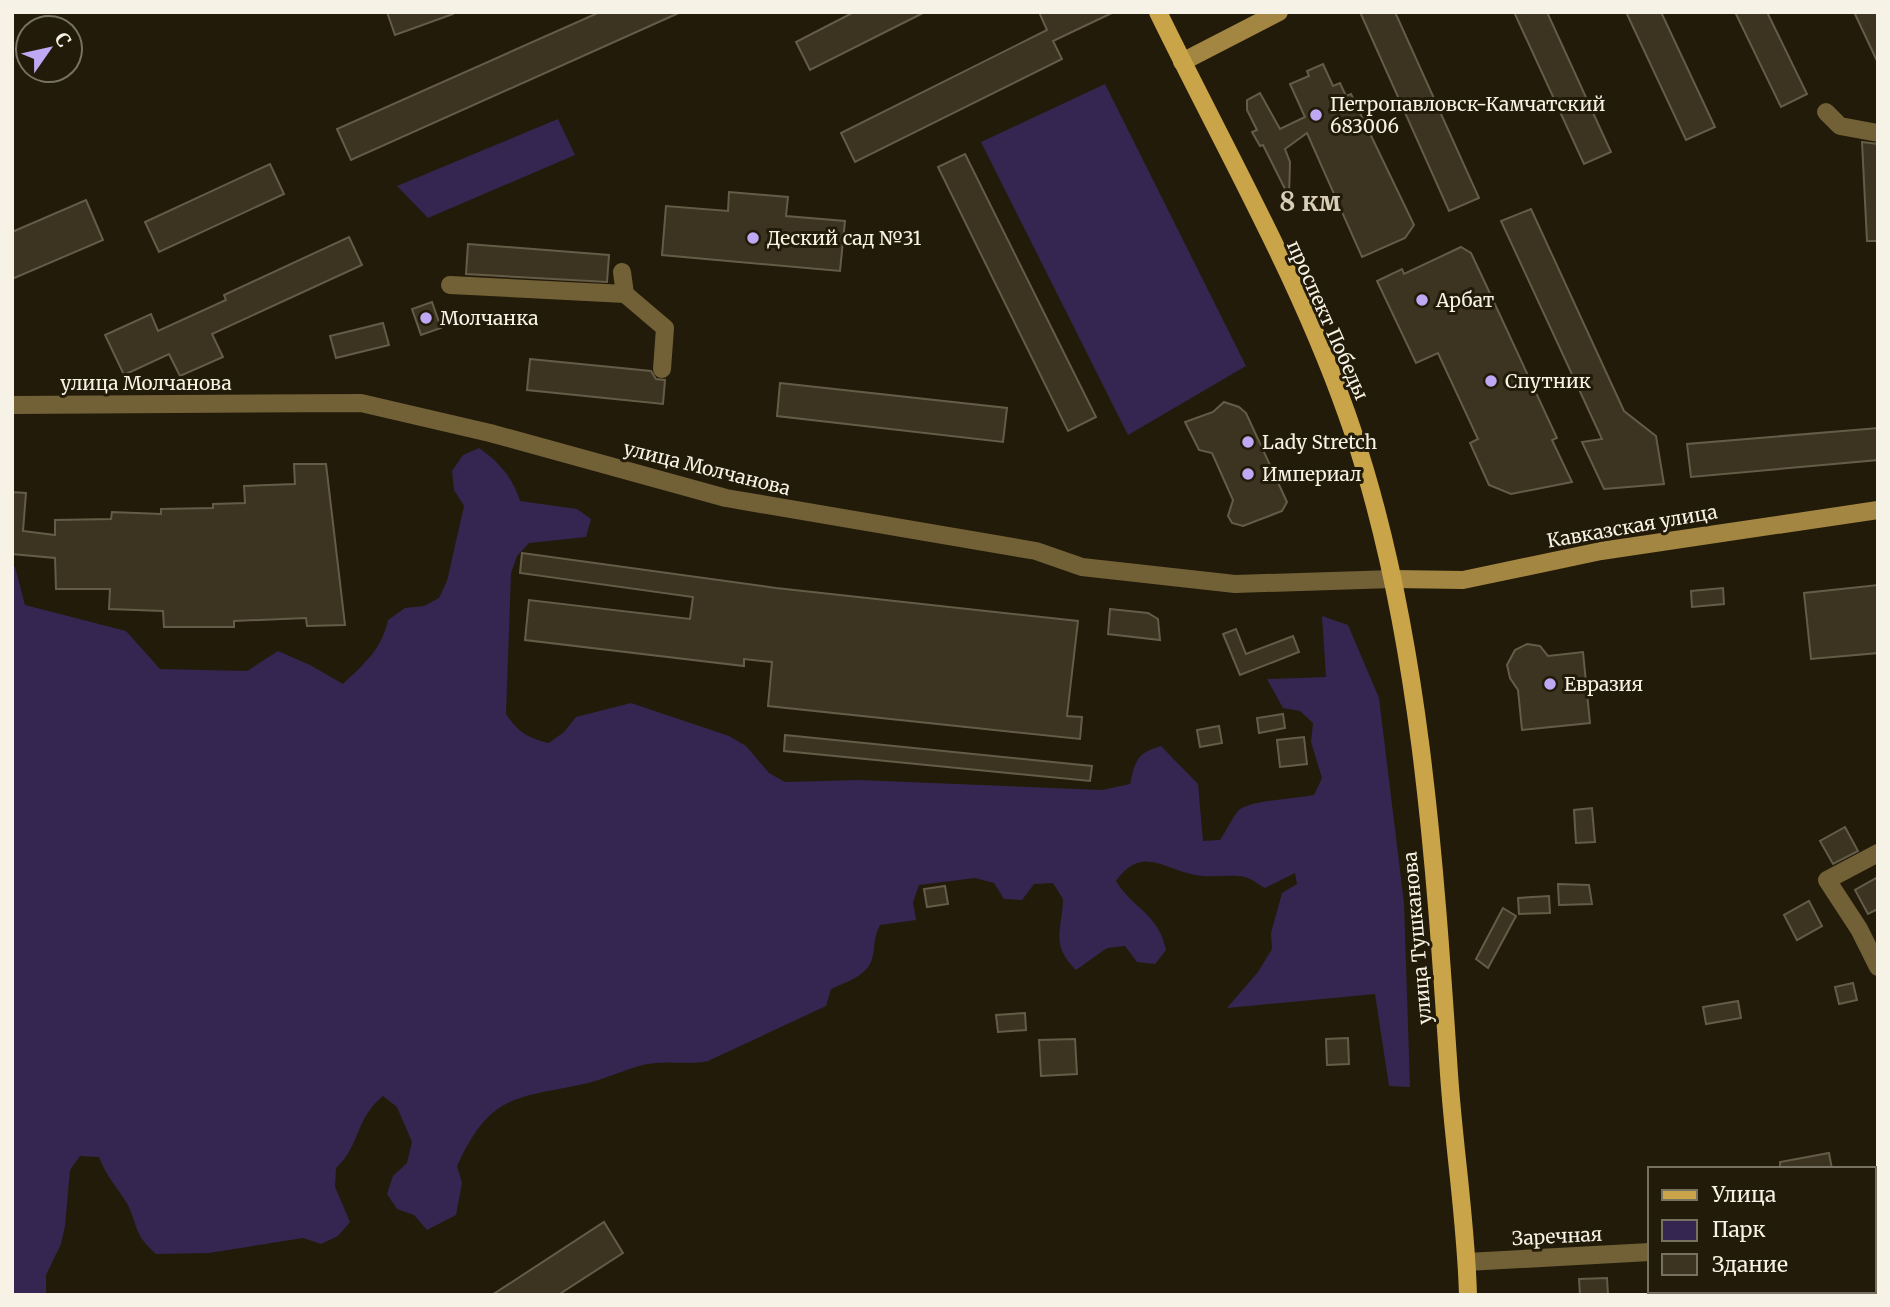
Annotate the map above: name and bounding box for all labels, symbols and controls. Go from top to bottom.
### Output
north arrow [14,14,84,84]
text: С [50,28,77,51]
place label: Петропавловск-Камчатский 683006 [1330,92,1605,138]
marker: Петропавловск-Камчатский 683006 [1308,107,1324,123]
district label: 8 км [1279,185,1341,218]
place label: Деский сад №31 [767,226,922,250]
marker: Деский сад №31 [745,230,761,246]
street label: проспект Победы [1282,236,1374,404]
place label: Арбат [1435,288,1494,312]
marker: Арбат [1414,292,1430,308]
place label: Молчанка [440,306,538,330]
marker: Молчанка [418,310,434,326]
place label: Спутник [1505,369,1591,393]
street label: улица Молчанова [60,371,232,395]
marker: Спутник [1483,373,1499,389]
place label: Lady Stretch [1262,430,1378,454]
marker: Lady Stretch [1240,434,1256,450]
street label: улица Молчанова [621,436,793,500]
place label: Империал [1262,462,1361,486]
marker: Империал [1240,466,1256,482]
street label: Кавказская улица [1545,499,1719,553]
place label: Евразия [1564,672,1643,696]
marker: Евразия [1542,676,1558,692]
street label: улица Тушканова [1397,851,1437,1025]
legend [1648,1167,1876,1293]
text: Улица [1711,1181,1776,1208]
text: Парк [1712,1216,1766,1243]
street label: Заречная [1511,1222,1603,1250]
text: Здание [1712,1251,1788,1278]

